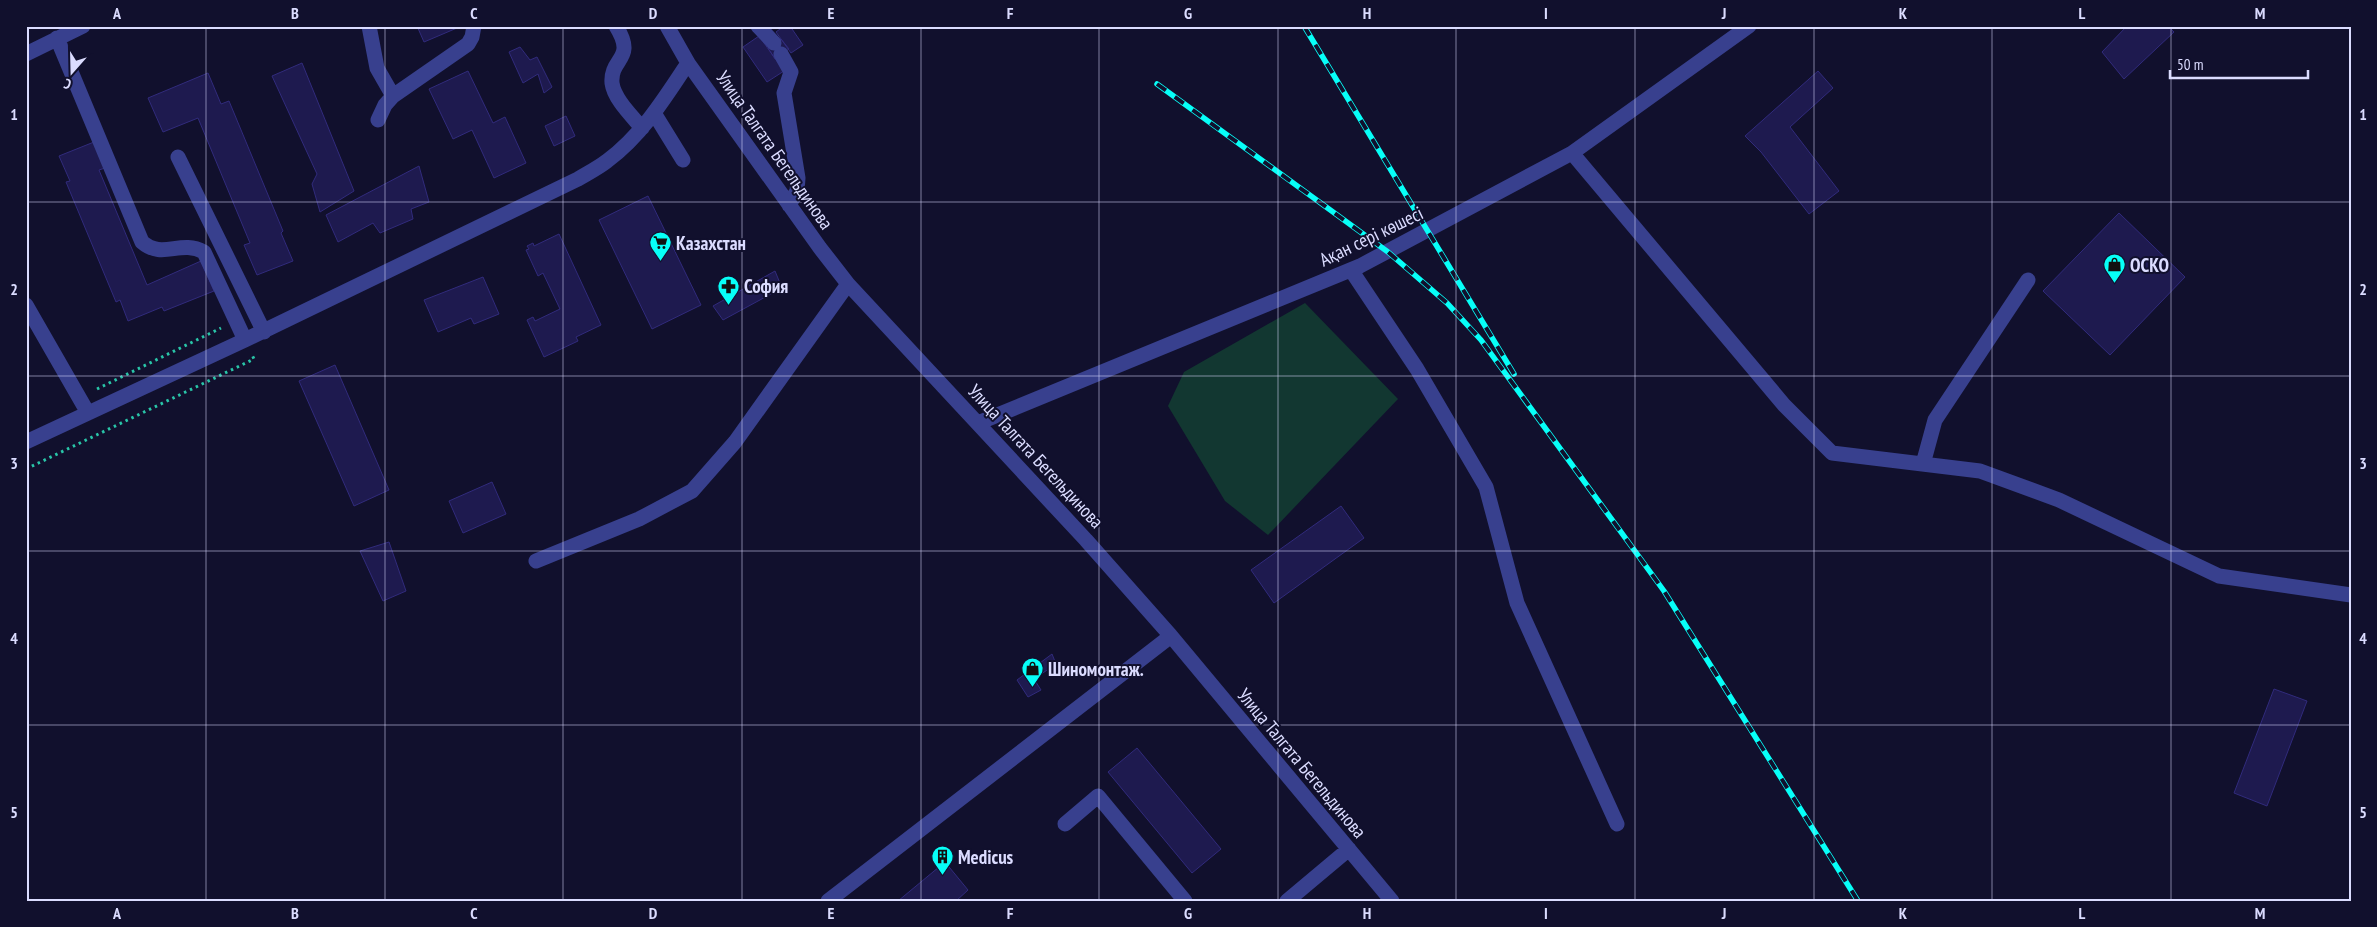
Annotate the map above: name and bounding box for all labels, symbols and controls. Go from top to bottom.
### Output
text: A [112,3,122,23]
text: B [291,3,299,23]
text: C [470,3,478,23]
text: D [649,3,658,23]
text: E [828,3,835,23]
text: F [1007,3,1014,23]
text: G [1184,3,1192,23]
text: H [1363,3,1371,23]
text: I [1544,3,1548,23]
text: J [1721,3,1726,23]
text: K [1899,3,1908,23]
text: L [2079,3,2086,23]
text: M [2255,3,2265,23]
north arrow [48,48,98,98]
scale bar [2170,48,2307,80]
text: 50 m [2177,55,2203,74]
street label: Улица Талгата Бегельдинова [711,66,839,234]
text: С [61,74,74,94]
text: 1 [10,104,18,124]
text: 1 [2359,104,2367,124]
street label: Ақан сері көшесі [1315,201,1427,271]
supermarket icon: Казахстан [648,231,672,262]
place label: Казахстан [676,231,746,255]
shop icon: ОСКО [2102,253,2126,284]
place label: ОСКО [2130,253,2169,277]
pharmacy icon: София [716,274,740,305]
place label: София [744,274,788,298]
text: 2 [10,279,18,299]
text: 2 [2359,279,2367,299]
street label: Улица Талгата Бегельдинова [963,379,1109,533]
text: 3 [10,453,18,473]
text: 3 [2359,453,2367,473]
text: 4 [10,628,18,648]
text: 4 [2359,628,2367,648]
shop icon: Шиномонтаж. [1020,657,1044,688]
place label: Шиномонтаж. [1048,657,1144,681]
street label: Улица Талгата Бегельдинова [1232,683,1372,843]
text: 5 [10,802,18,822]
text: 5 [2359,802,2367,822]
building icon: Medicus [930,845,954,876]
place label: Medicus [958,845,1014,869]
text: A [112,903,122,923]
text: B [291,903,299,923]
text: C [470,903,478,923]
text: D [649,903,658,923]
text: E [828,903,835,923]
text: F [1007,903,1014,923]
text: G [1184,903,1192,923]
text: H [1363,903,1371,923]
text: I [1544,903,1548,923]
text: J [1721,903,1726,923]
text: K [1899,903,1908,923]
text: L [2079,903,2086,923]
text: M [2255,903,2265,923]

